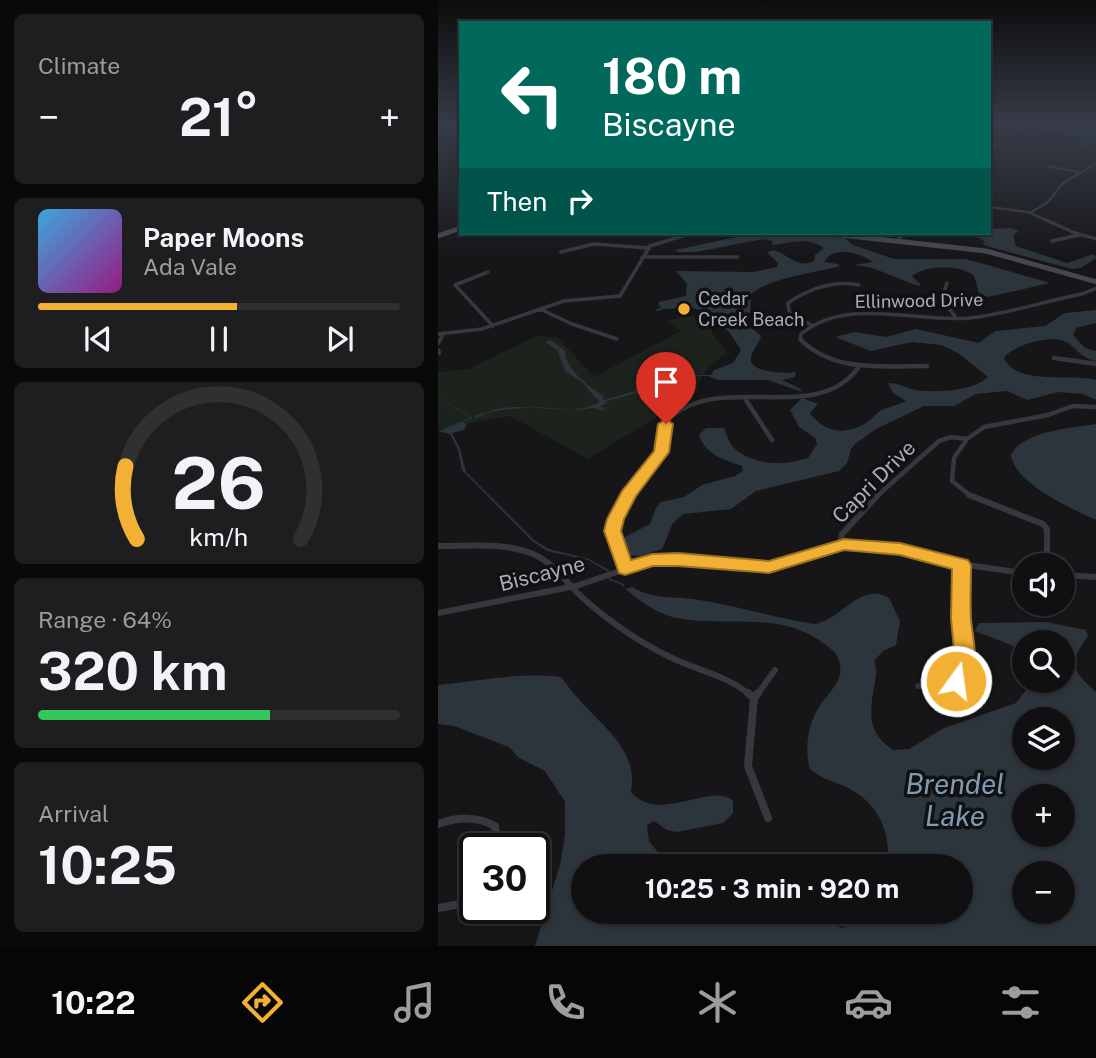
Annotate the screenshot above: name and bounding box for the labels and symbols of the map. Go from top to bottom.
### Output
place label: Cedar Creek Beach [698,288,804,330]
street label: Ellinwood Drive [855,289,983,312]
marker: Cedar Creek Beach [676,301,692,317]
pin [636,352,696,424]
street label: Capri Drive [827,435,920,528]
street label: Biscayne [496,551,587,596]
position arrow [919,644,993,718]
water label: Brendel Lake [906,767,1004,832]
speed limit sign: 30 [459,833,550,924]

